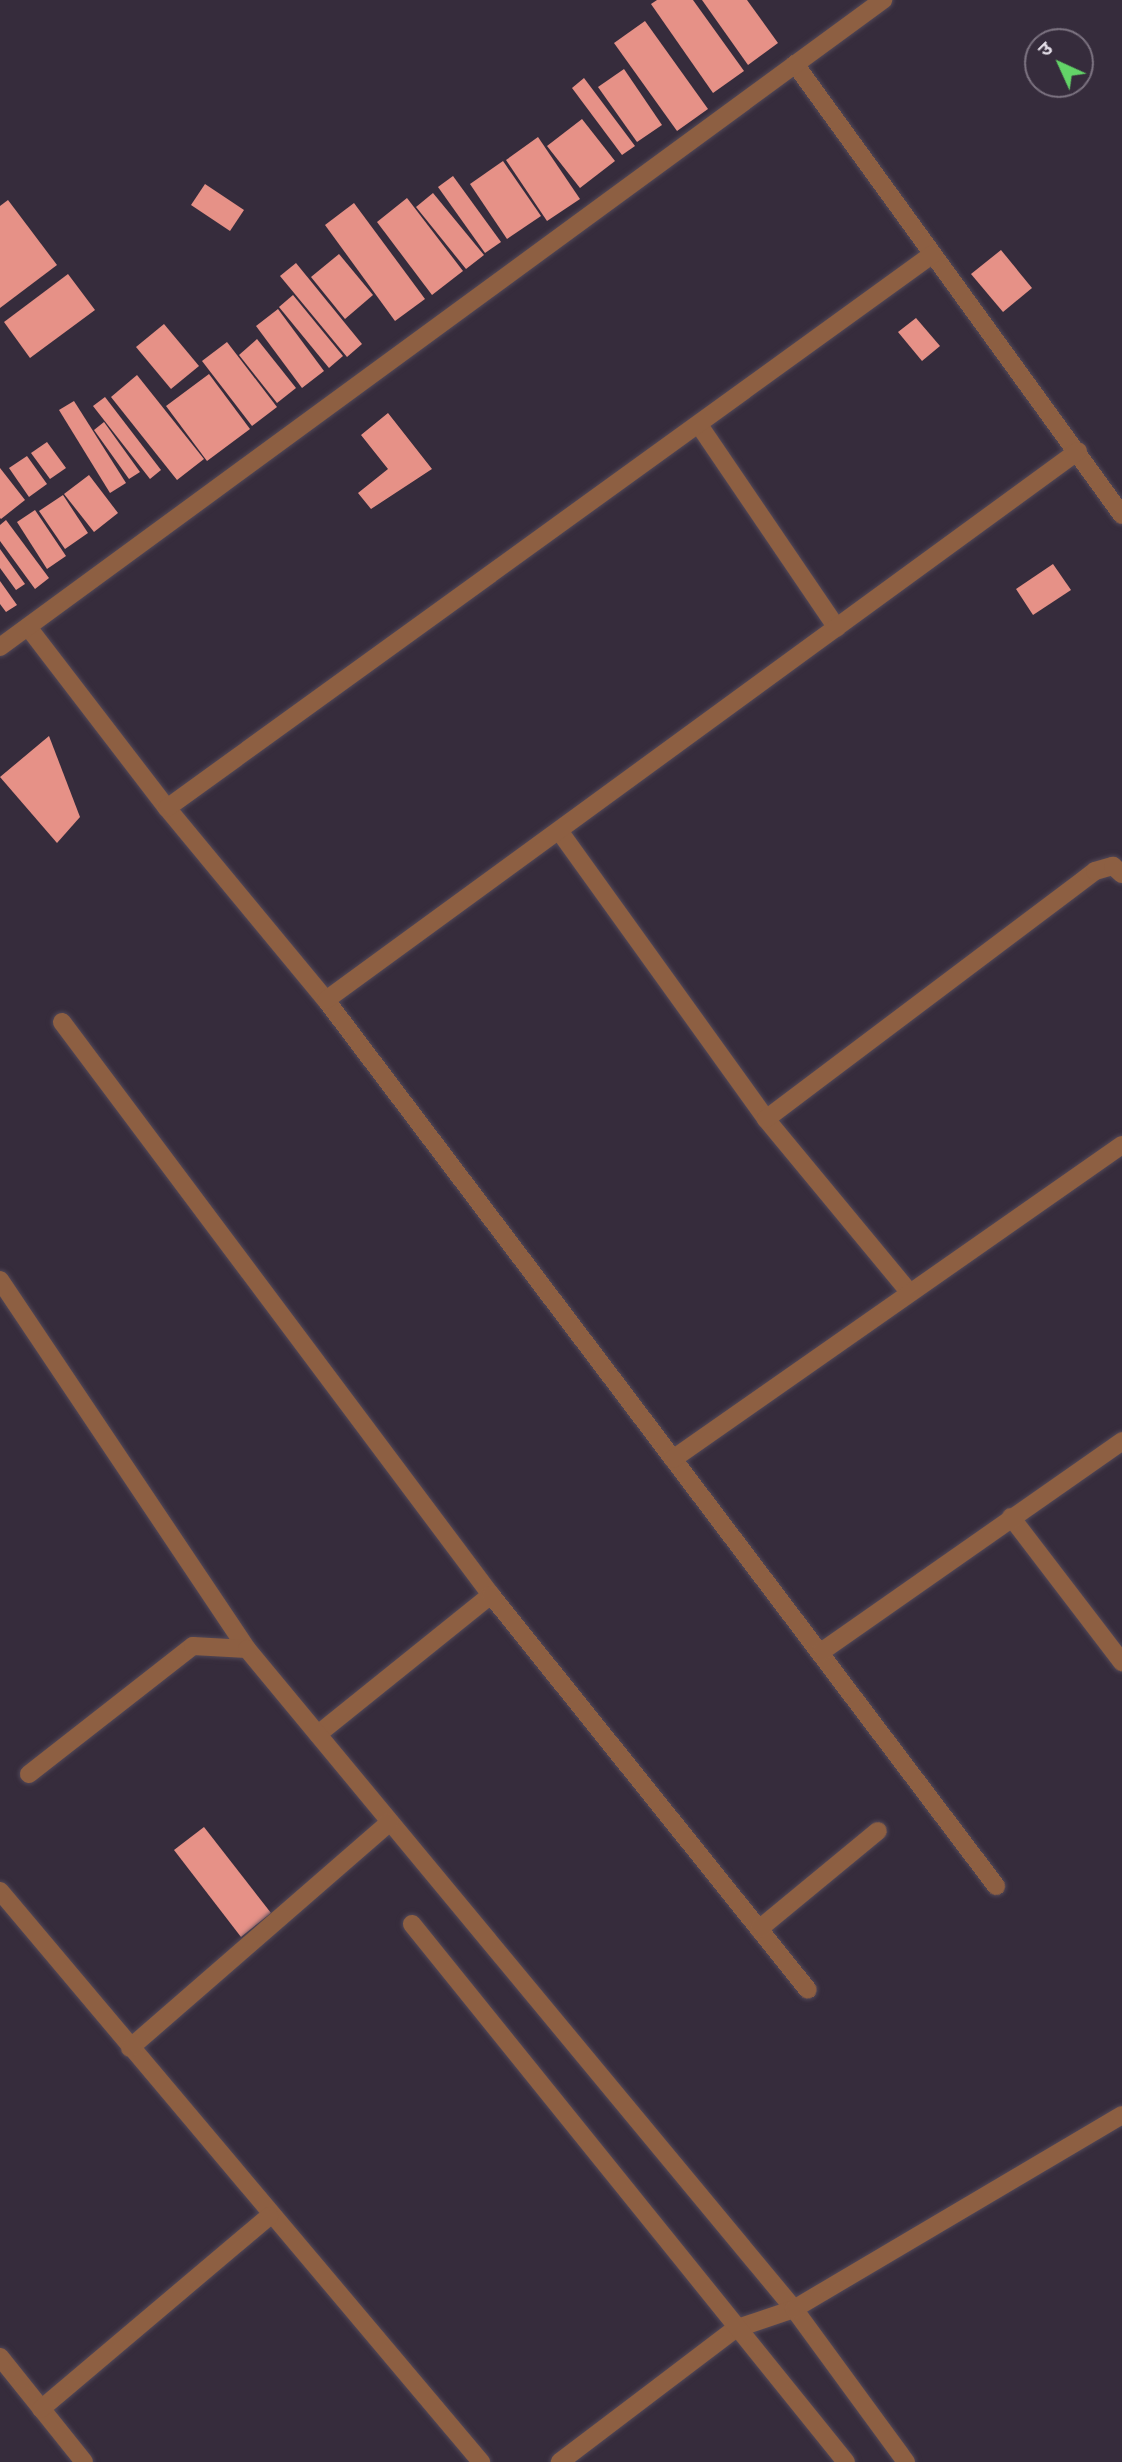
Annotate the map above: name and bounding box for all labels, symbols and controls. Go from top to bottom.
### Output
north arrow [1024,28,1094,98]
text: उ [1033,37,1058,62]

